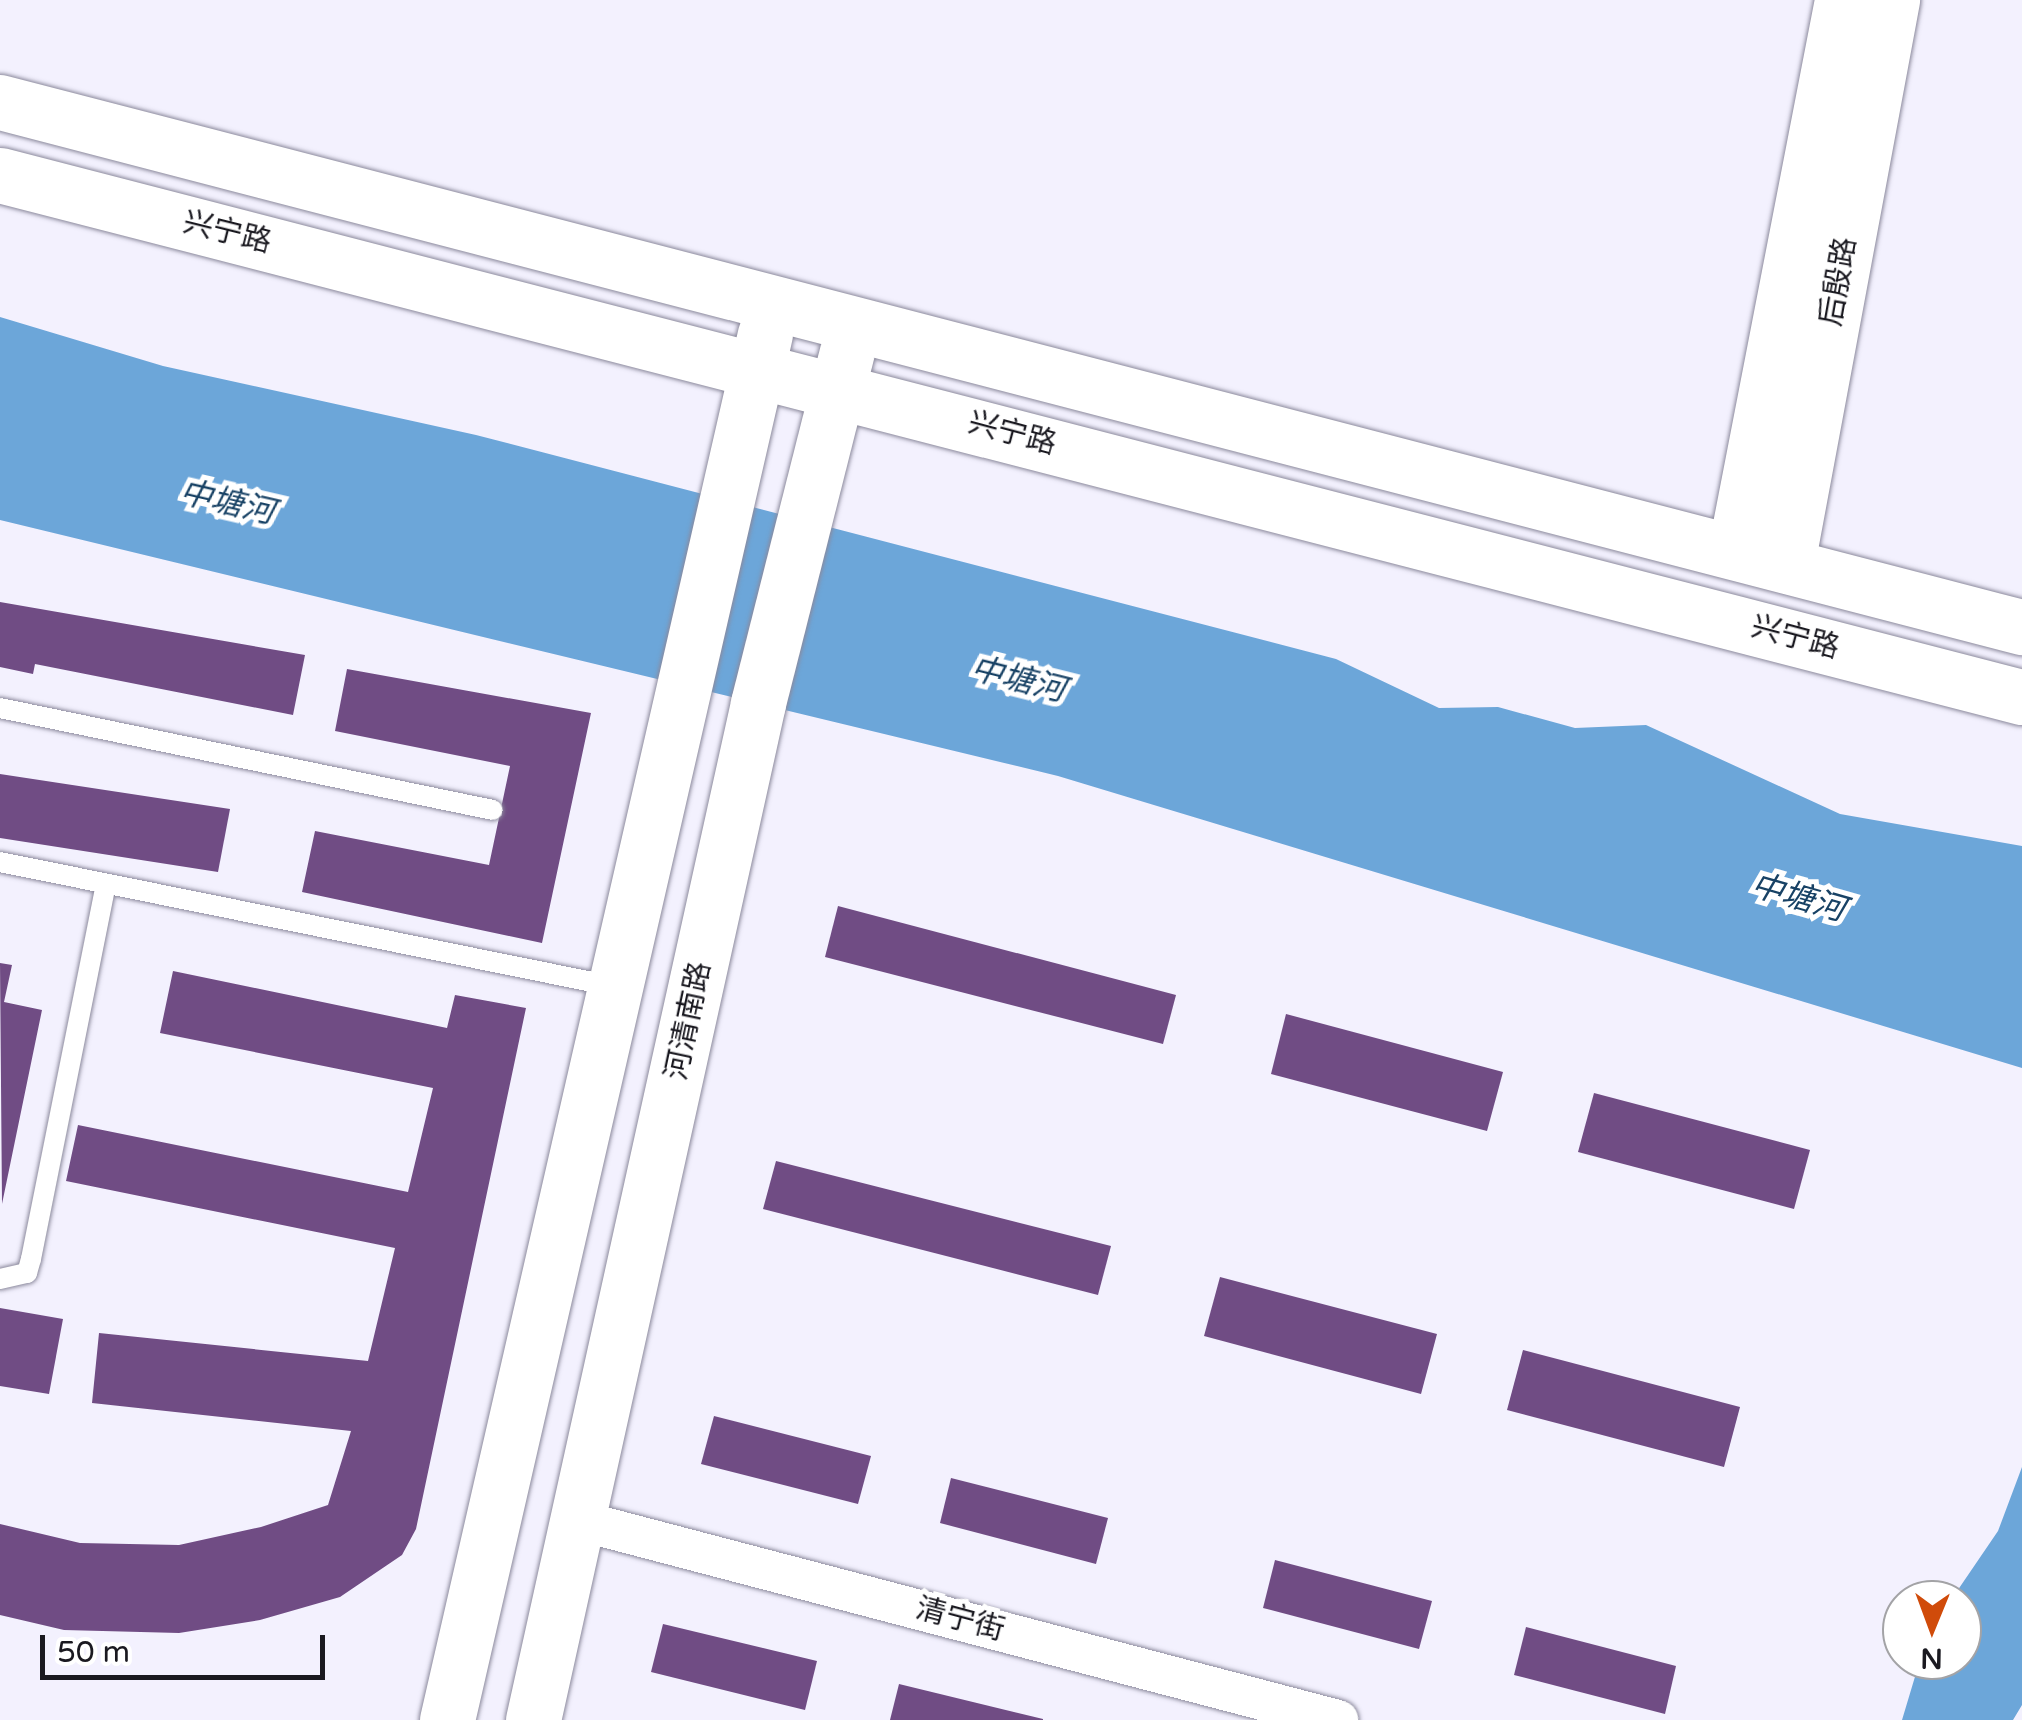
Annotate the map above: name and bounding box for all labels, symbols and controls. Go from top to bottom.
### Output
street label: 兴宁路 [179,205,275,261]
street label: 后殷路 [1813,235,1865,329]
street label: 兴宁路 [964,405,1060,463]
water label: 中塘河 [176,473,278,533]
street label: 兴宁路 [1747,609,1843,667]
water label: 中塘河 [967,650,1069,710]
water label: 中塘河 [1747,866,1849,930]
street label: 河清南路 [659,959,719,1083]
north arrow [1882,1580,1982,1680]
street label: 清宁街 [912,1591,1008,1649]
scale bar [45,1615,330,1677]
text: 50 m [57,1634,130,1671]
text: N [1920,1641,1943,1675]

